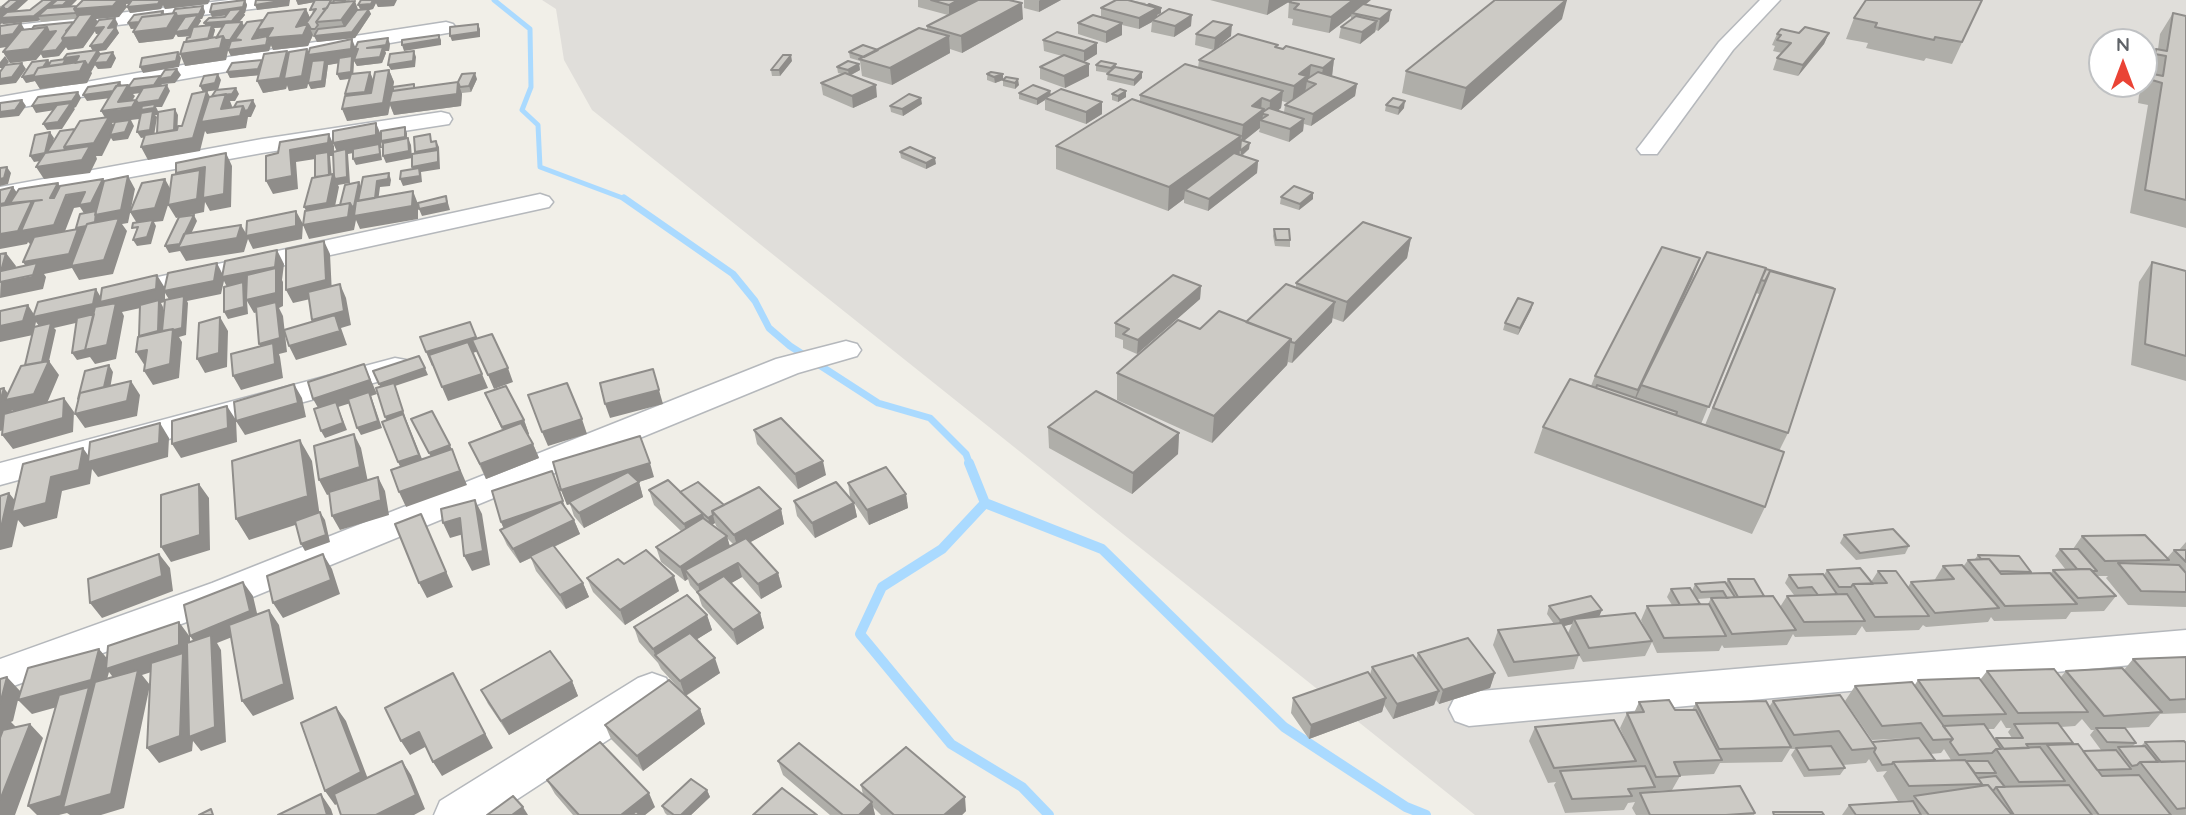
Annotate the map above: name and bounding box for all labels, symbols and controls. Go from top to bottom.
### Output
north arrow [2088,28,2158,98]
text: N [2116,32,2130,56]

